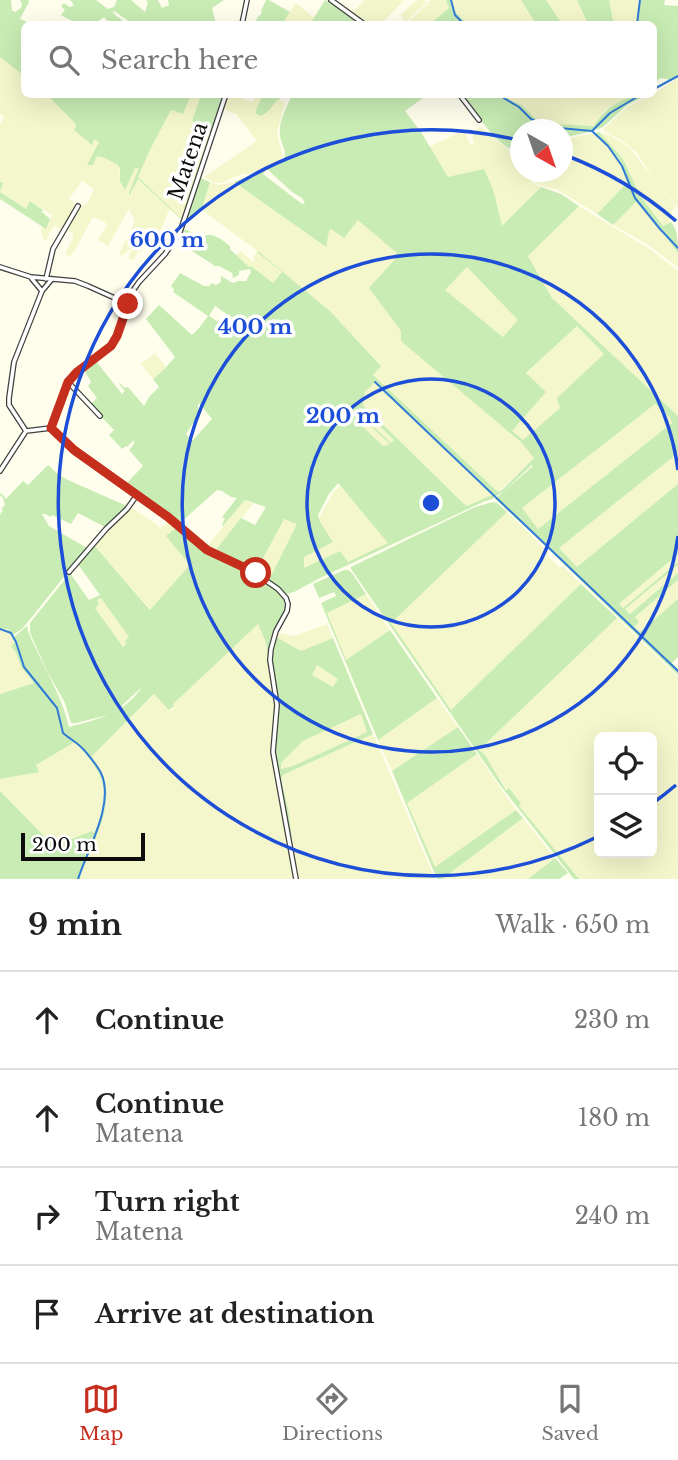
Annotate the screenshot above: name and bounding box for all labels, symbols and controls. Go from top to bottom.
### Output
search box [21,21,657,98]
icon: search [45,41,83,79]
text: Search here [101,44,258,76]
street label: Matena [163,118,214,203]
north arrow [510,119,573,182]
text: 600 m [130,227,204,253]
route end [112,288,143,319]
text: 400 m [218,314,292,340]
text: 200 m [306,403,380,429]
centre of rings [419,491,443,515]
route start [240,557,271,588]
map controls [594,732,657,858]
button: locate [594,732,657,795]
button: layers [594,795,657,858]
scale bar [21,830,145,862]
text: 200 m [32,833,97,856]
text: 9 min [28,906,122,943]
text: Walk · 650 m [496,911,650,939]
icon: ahead [28,1001,66,1039]
text: Continue [95,1004,224,1036]
text: 230 m [574,1006,650,1034]
text: Continue [95,1088,224,1120]
icon: ahead [28,1099,66,1137]
text: 180 m [578,1104,650,1132]
text: Matena [95,1120,183,1148]
text: Turn right [95,1186,240,1218]
icon: right [28,1197,66,1235]
text: 240 m [575,1202,650,1230]
text: Matena [95,1218,183,1246]
icon: arrive [28,1295,66,1333]
text: Arrive at destination [95,1298,375,1330]
tab: Map [79,1380,123,1445]
tab: Directions [282,1380,383,1445]
tab: Saved [541,1380,599,1445]

